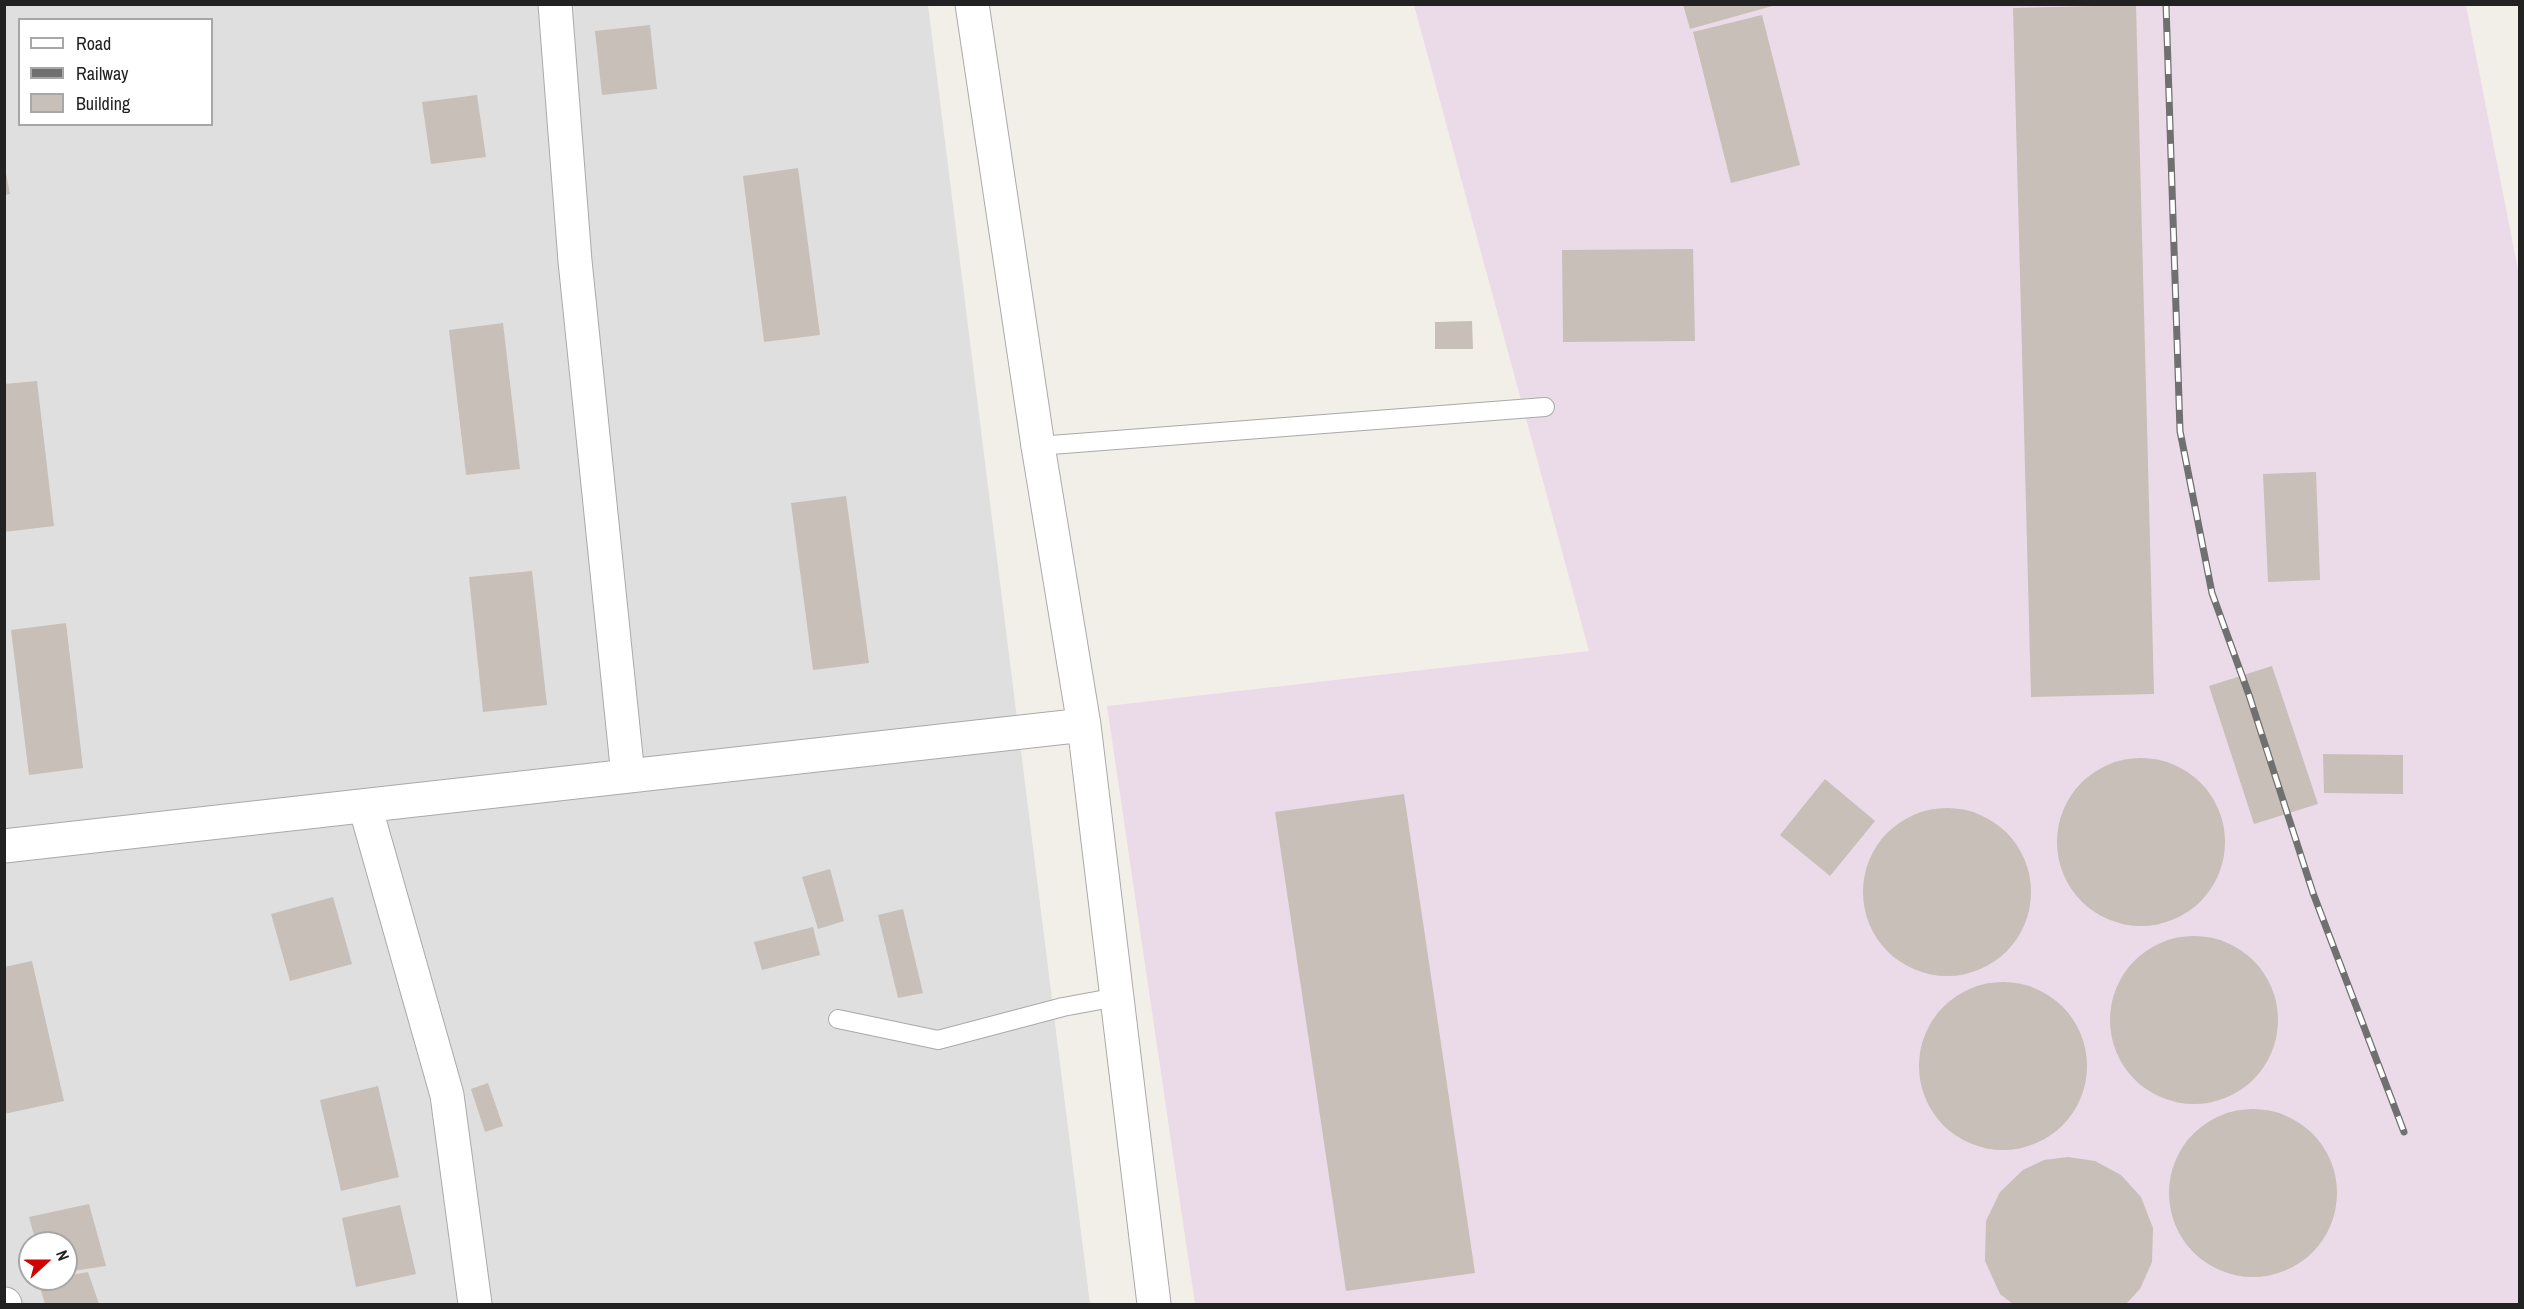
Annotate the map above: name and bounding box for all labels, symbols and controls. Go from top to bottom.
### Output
legend [18,18,213,126]
text: Road [76,31,111,56]
text: Railway [76,61,129,86]
text: Building [76,91,130,116]
north arrow [18,1231,78,1291]
text: N [51,1247,75,1264]

